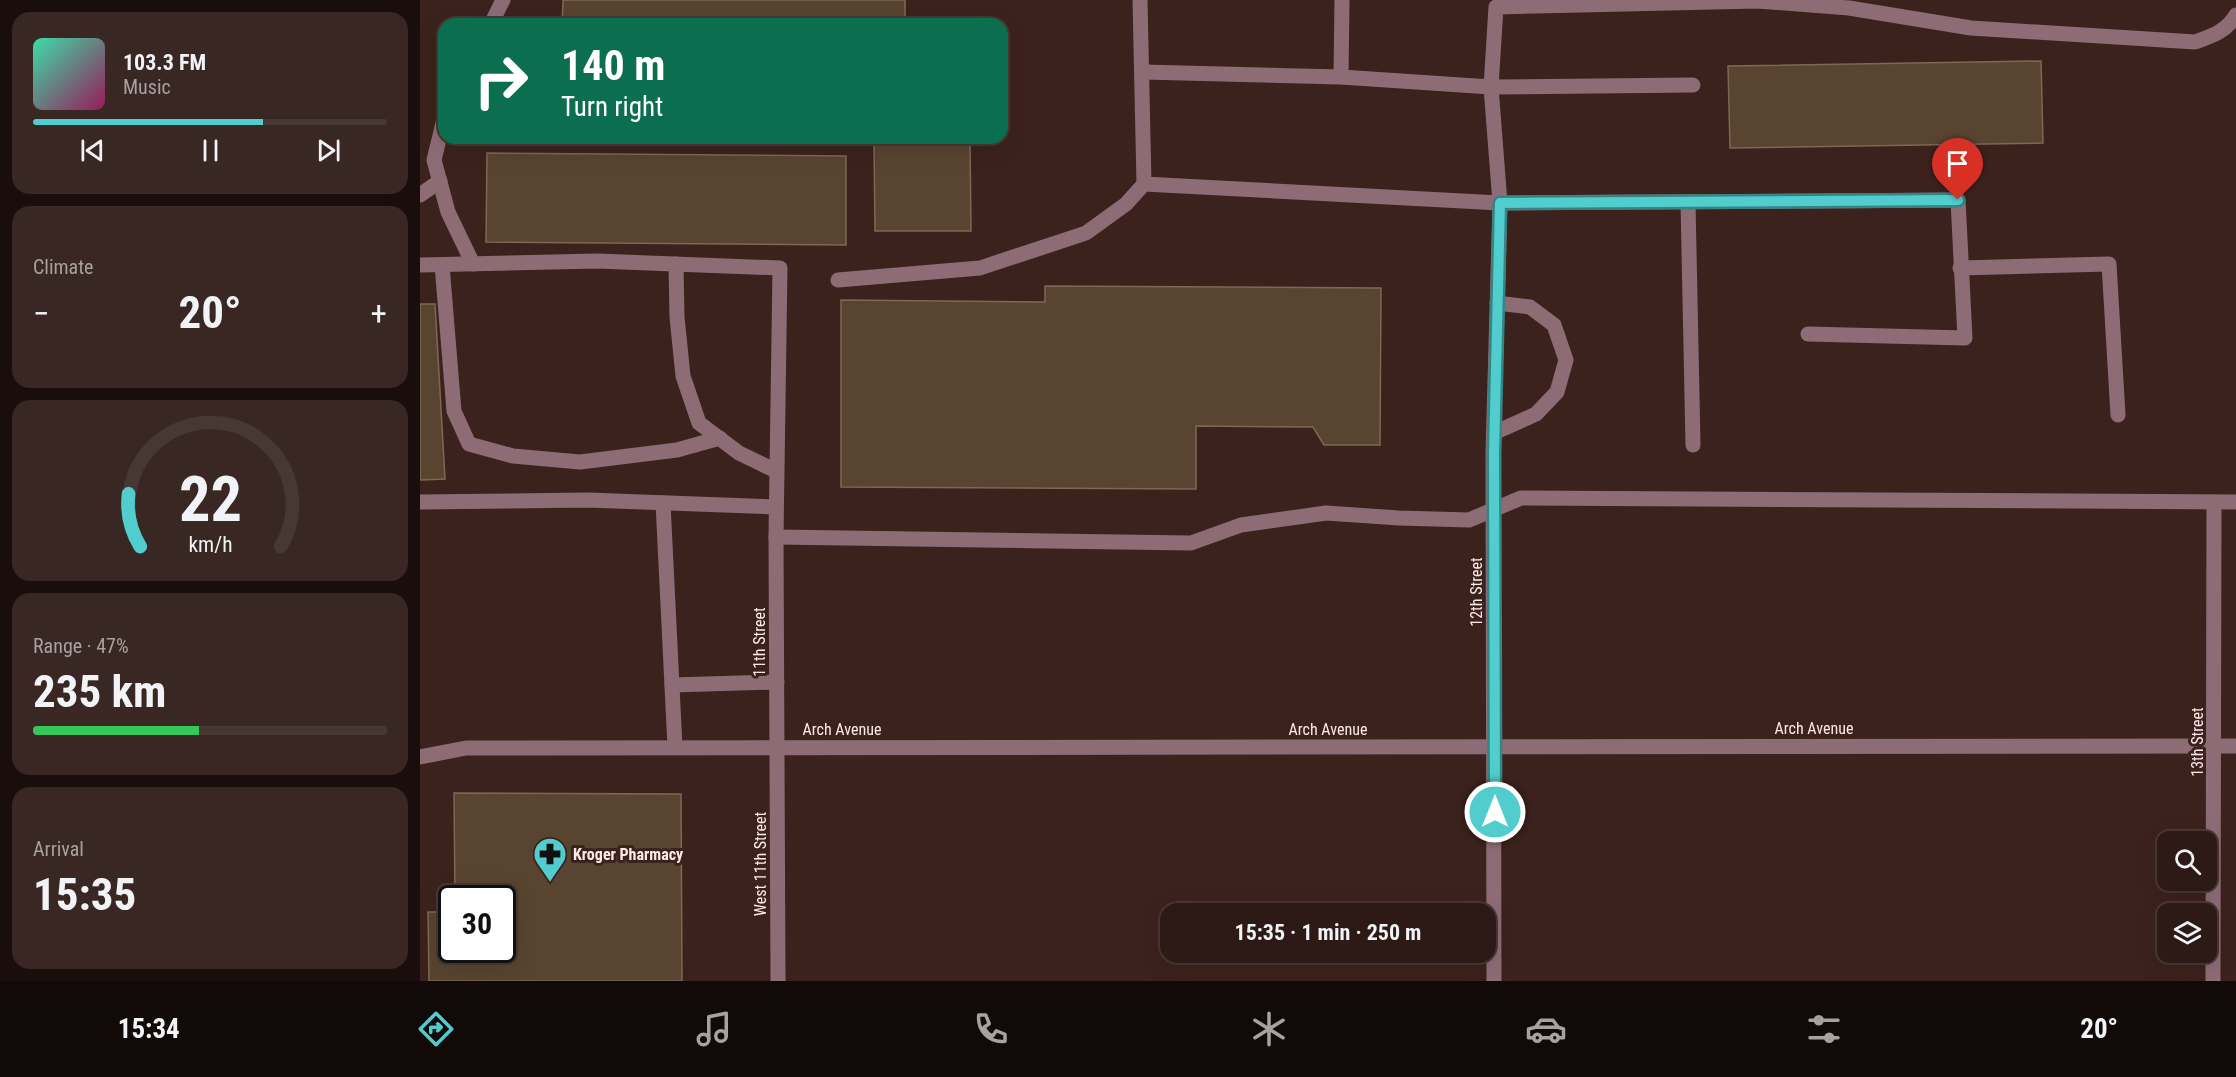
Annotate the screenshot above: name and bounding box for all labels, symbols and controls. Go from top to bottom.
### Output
text: 140 m [561,41,666,90]
icon: right [462,42,540,120]
text: 103.3 FM [123,50,206,75]
text: Music [123,75,171,99]
text: Turn right [561,91,663,123]
icon: previous [76,134,109,167]
icon: pause [194,134,227,167]
icon: next [312,134,345,167]
pin [1932,138,1983,200]
icon: arrive [1941,147,1974,180]
text: Climate [33,255,93,279]
text: 20° [179,286,242,339]
text: − [33,294,50,333]
text: + [371,294,387,333]
text: 22 [178,464,242,537]
text: km/h [188,533,232,558]
street label: 12th Street [1467,557,1486,627]
street label: 11th Street [750,607,769,677]
text: Range · 47% [33,634,129,658]
text: 235 km [33,665,166,718]
street label: 13th Street [2188,707,2207,777]
street label: Arch Avenue [1775,719,1853,738]
street label: Arch Avenue [803,720,881,739]
street label: Arch Avenue [1289,720,1367,739]
position arrow [1463,780,1527,844]
street label: West 11th Street [751,811,770,916]
map controls [2157,831,2217,963]
button: search [2157,831,2217,891]
pharmacy icon: Kroger Pharmacy [532,836,568,883]
text: Arrival [33,837,84,861]
place label: Kroger Pharmacy [573,845,683,864]
text: 15:35 [33,868,136,921]
speed limit sign: 30 [438,885,516,963]
button: layers [2157,903,2217,963]
text: 15:35 · 1 min · 250 m [1235,920,1421,945]
icon: directions [415,1008,457,1050]
icon: music [693,1008,735,1050]
icon: phone [970,1008,1012,1050]
icon: climate [1248,1008,1290,1050]
icon: car [1525,1008,1567,1050]
icon: filters [1803,1008,1845,1050]
text: 15:34 [118,1013,180,1045]
text: 20° [2080,1013,2118,1045]

